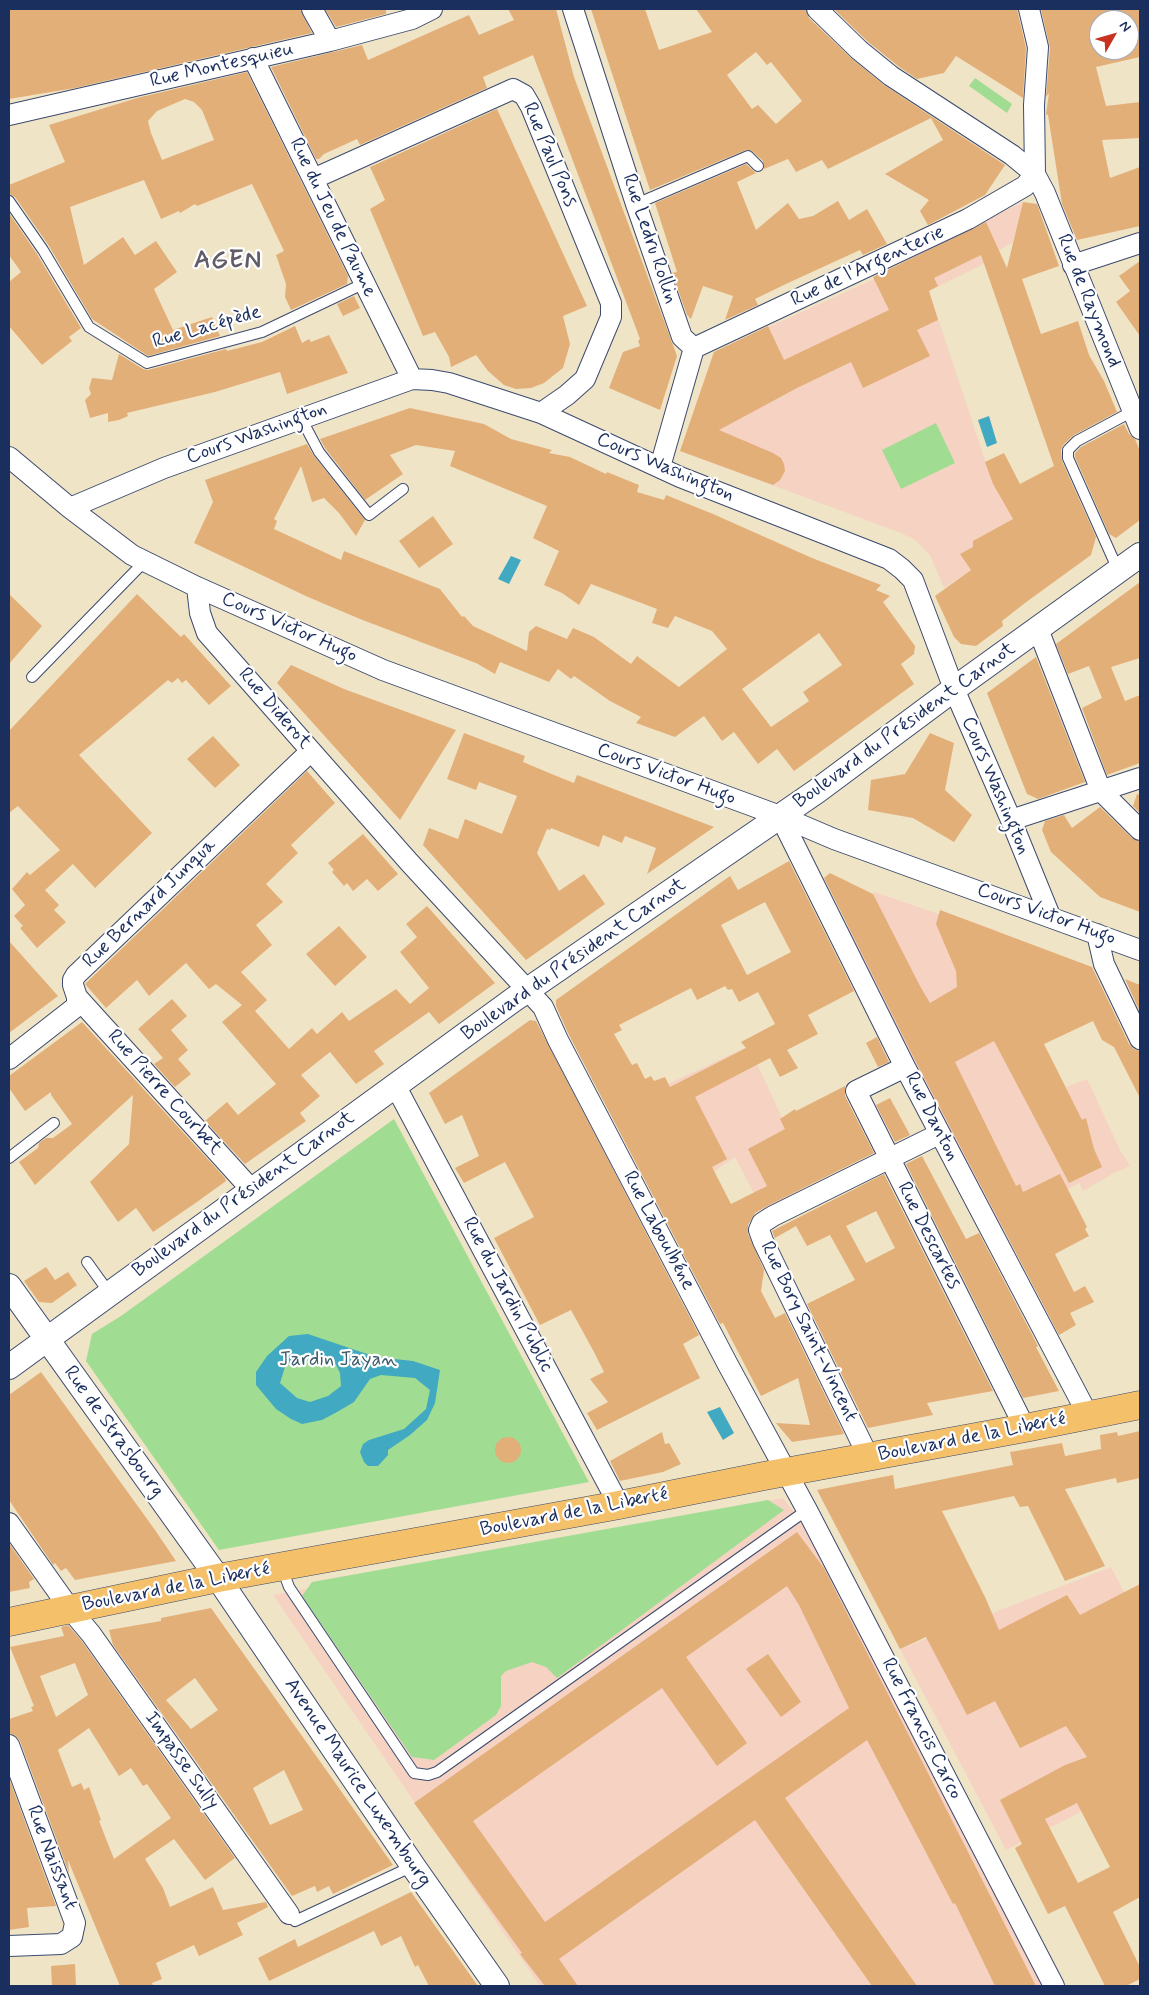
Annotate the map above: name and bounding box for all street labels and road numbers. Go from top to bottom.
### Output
street label: Rue Montesquieu [148,38,296,94]
street label: Rue Paul Pons [516,99,582,211]
street label: Rue du Jeu de Paume [283,134,381,302]
street label: Rue Ledru Rollin [616,171,682,307]
street label: Rue de l'Argenterie [788,221,948,313]
street label: Rue de Raymond [1050,231,1126,371]
street label: Rue Lacépède [150,301,264,355]
street label: Cours Washington [184,397,330,471]
street label: Cours Washington [592,428,738,508]
street label: Cours Victor Hugo [217,587,361,669]
street label: Boulevard du Président Carnot [789,637,1021,815]
street label: Rue Diderot [232,663,316,755]
street label: Cours Washington [955,713,1035,859]
street label: Cours Victor Hugo [593,739,739,811]
street label: Rue Bernard Junqua [78,834,222,974]
street label: Boulevard du Président Carnot [457,873,691,1047]
street label: Cours Victor Hugo [973,879,1119,951]
street label: Rue Pierre Courbet [101,1025,227,1161]
street label: Rue Danton [898,1068,964,1166]
street label: Boulevard du Président Carnot [128,1106,360,1284]
street label: Rue Laboulbéne [617,1167,699,1295]
street label: Rue Descartes [891,1178,965,1294]
street label: Rue du Jardin Public [456,1213,558,1377]
street label: Rue Bory Saint-Vincent [754,1238,862,1426]
street label: Rue de Strasbourg [57,1362,169,1502]
street label: Boulevard de la Liberté [876,1408,1068,1468]
street label: Boulevard de la Liberté [478,1483,670,1543]
street label: Boulevard de la Liberté [80,1558,272,1618]
street label: Rue Francis Carco [875,1654,967,1804]
street label: Avenue Maurice Luxembourg [278,1674,436,1892]
street label: Impasse Sully [138,1707,224,1815]
street label: Rue Naissant [20,1803,82,1913]

